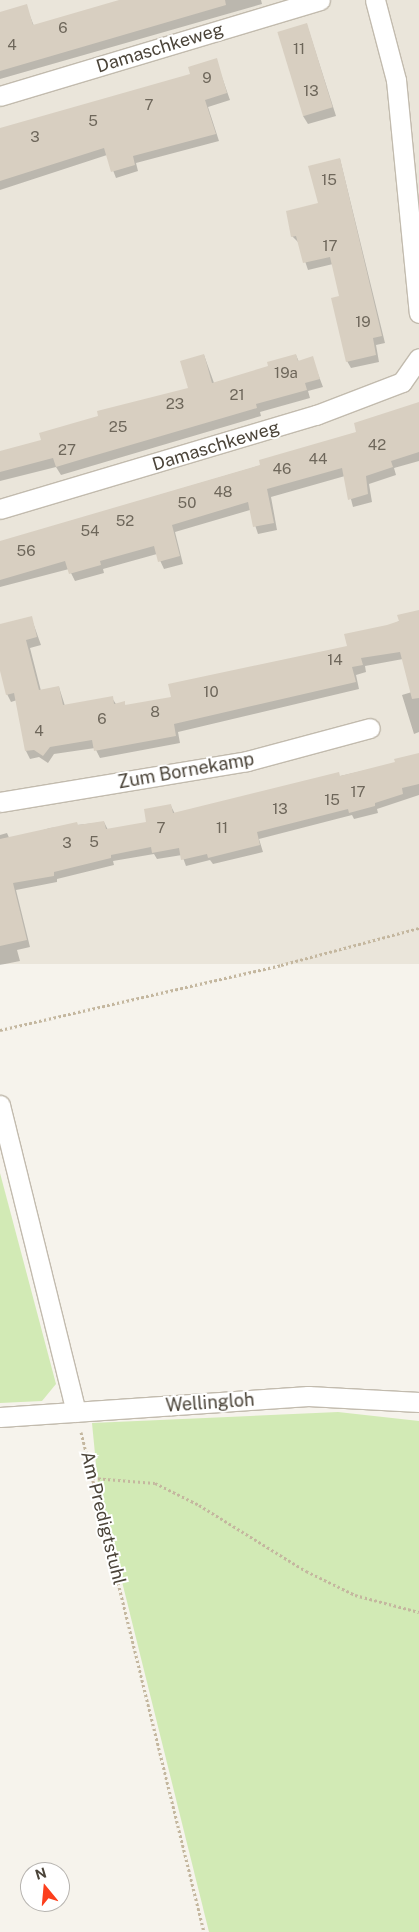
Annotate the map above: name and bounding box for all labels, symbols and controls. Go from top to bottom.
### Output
street label: Damaschkeweg [94,18,226,78]
house number: 6 [58,19,68,37]
house number: 4 [7,36,17,54]
house number: 11 [293,40,305,58]
house number: 9 [202,69,212,87]
house number: 13 [303,82,319,100]
house number: 7 [144,96,154,114]
house number: 5 [88,112,98,130]
house number: 3 [30,128,40,146]
house number: 15 [321,171,337,189]
house number: 17 [322,237,338,255]
house number: 19 [355,313,371,331]
house number: 19a [274,364,298,382]
house number: 21 [229,386,245,404]
house number: 23 [166,395,184,413]
street label: Damaschkeweg [150,416,282,476]
house number: 25 [109,418,127,436]
house number: 42 [368,436,386,454]
house number: 27 [58,441,76,459]
house number: 44 [309,450,327,468]
house number: 46 [273,460,291,478]
house number: 48 [213,483,233,501]
house number: 50 [178,494,196,512]
house number: 52 [116,512,134,530]
house number: 54 [80,522,100,540]
house number: 56 [17,542,35,560]
house number: 14 [327,651,343,669]
house number: 10 [203,683,219,701]
house number: 8 [150,703,160,721]
house number: 6 [97,710,107,728]
house number: 4 [34,722,44,740]
street label: Zum Bornekamp [116,748,256,794]
house number: 17 [350,783,366,801]
house number: 15 [324,791,340,809]
house number: 13 [272,800,288,818]
house number: 7 [156,819,166,837]
house number: 11 [216,819,228,837]
house number: 5 [89,833,99,851]
house number: 3 [62,834,72,852]
street label: Wellingloh [165,1389,255,1417]
street label: Am Predigtstuhl [76,1449,130,1587]
north arrow [20,1862,70,1912]
text: N [33,1864,48,1883]

